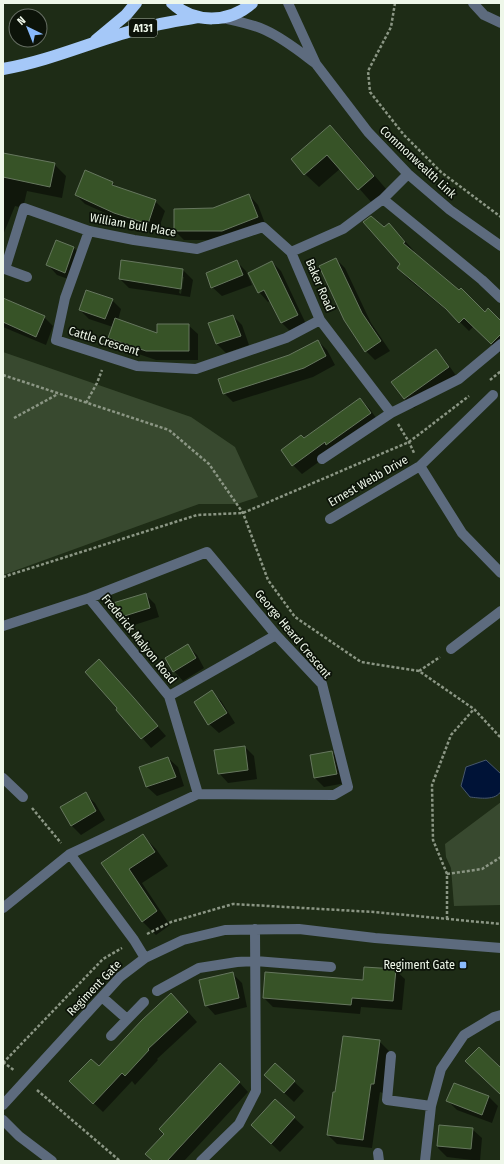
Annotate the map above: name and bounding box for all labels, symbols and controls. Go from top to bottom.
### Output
north arrow [8,8,48,48]
text: N [15,14,28,28]
road number: A131 [129,19,157,37]
street label: Commonwealth Link [377,123,459,201]
street label: William Bull Place [89,211,177,239]
street label: Baker Road [303,257,337,313]
street label: Cattle Crescent [67,324,141,358]
street label: Ernest Webb Drive [326,453,410,509]
street label: George Heard Crescent [252,587,334,681]
street label: Frederick Malyon Road [99,592,179,686]
street label: Regiment Gate [64,957,124,1019]
place label: Regiment Gate [383,958,455,972]
marker: Regiment Gate [458,960,468,970]

